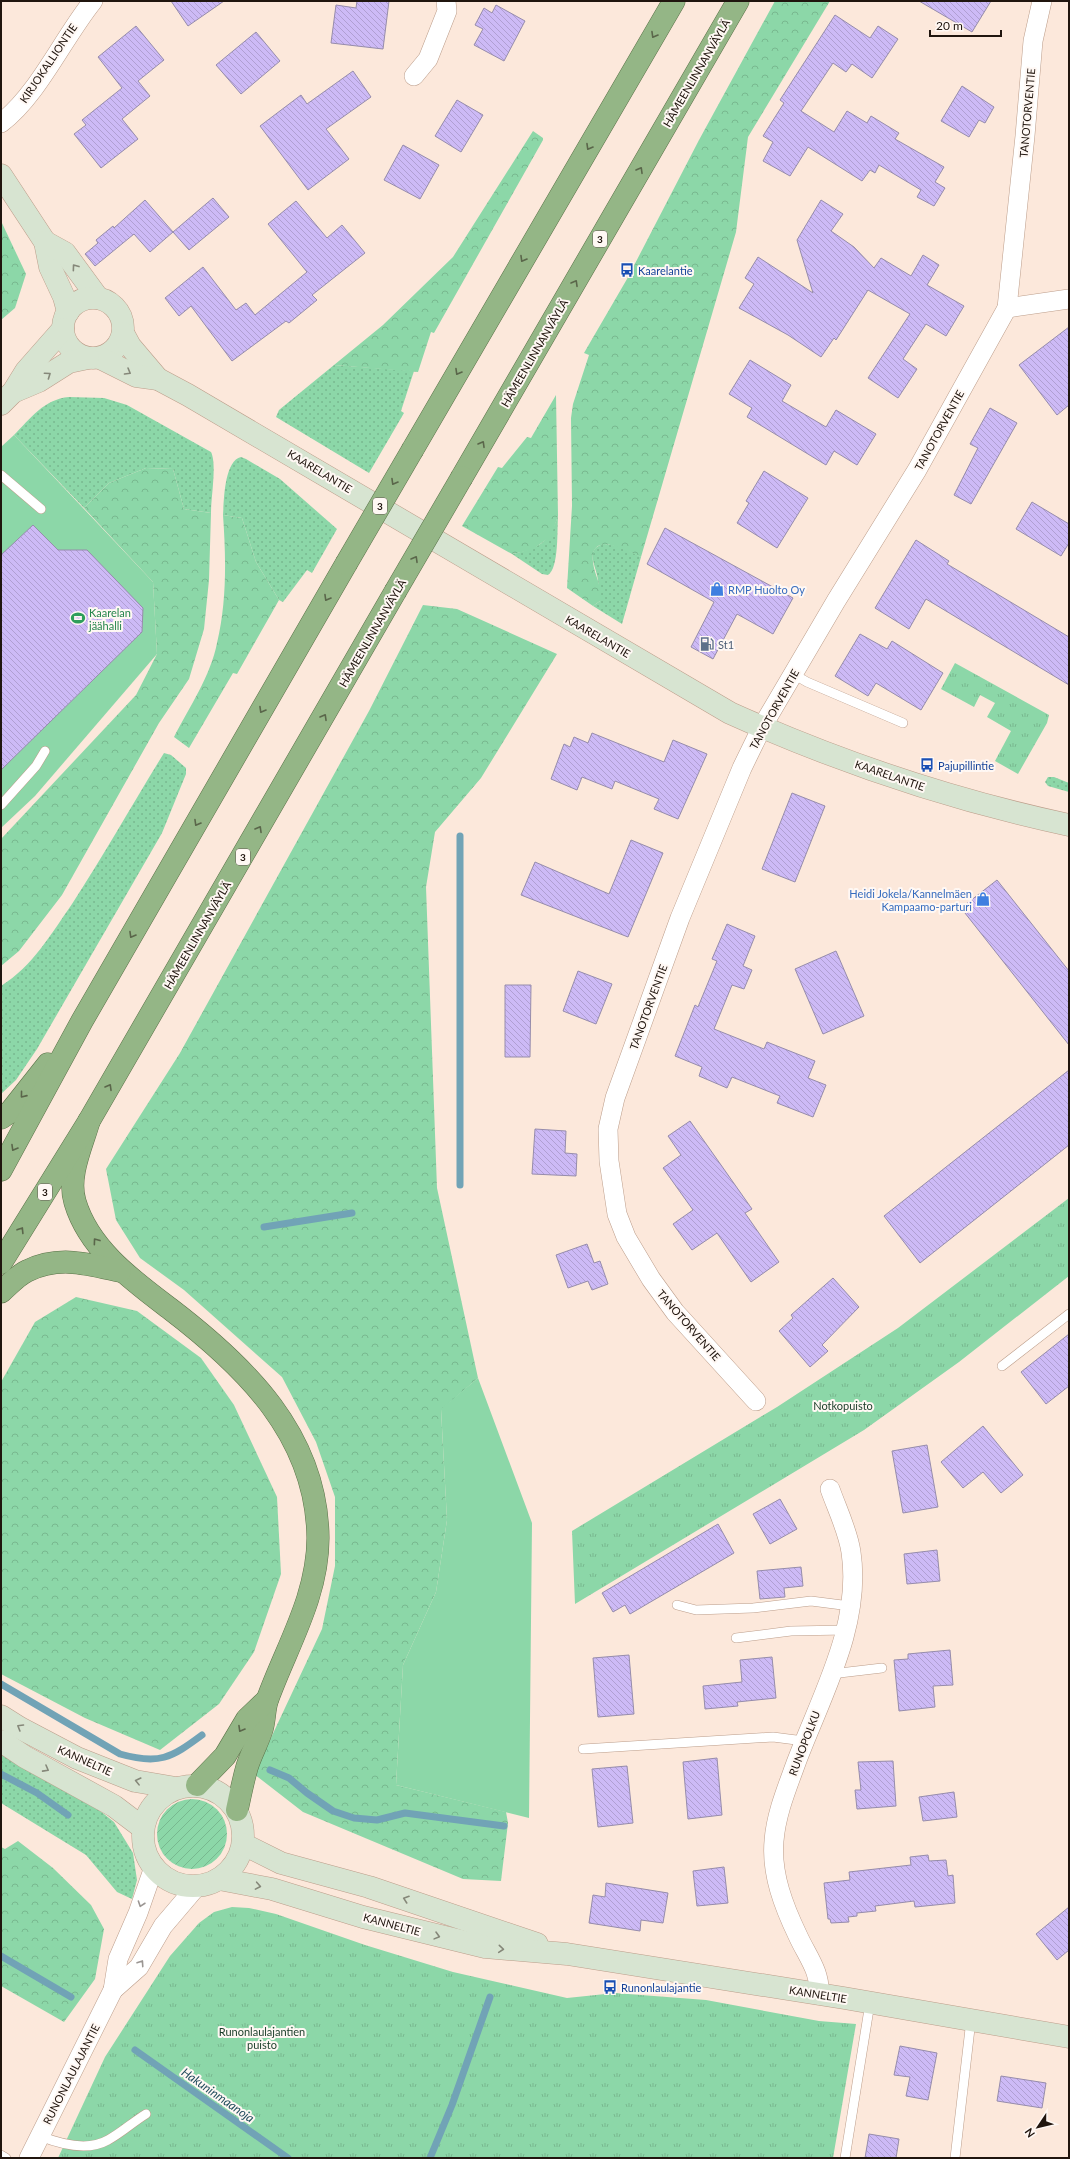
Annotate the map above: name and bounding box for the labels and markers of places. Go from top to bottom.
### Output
bus stop icon: Kaarelantie [619,262,635,278]
place label: Kaarelantie [638,264,693,277]
shop icon: RMP Huolto Oy [709,581,725,597]
place label: RMP Huolto Oy [728,583,805,596]
place label: Kaarelan jäähalli [88,606,131,632]
sports icon: Kaarelan jäähalli [70,610,86,626]
fuel station icon: St1 [699,636,715,652]
place label: St1 [718,638,734,651]
bus stop icon: Pajupillintie [919,757,935,773]
place label: Pajupillintie [938,759,994,772]
place label: Heidi Jokela/Kannelmäen Kampaamo-parturi [849,887,972,913]
shop icon: Heidi Jokela/Kannelmäen Kampaamo-parturi [975,891,991,907]
bus stop icon: Runonlaulajantie [602,1979,618,1995]
place label: Runonlaulajantie [621,1981,702,1994]

